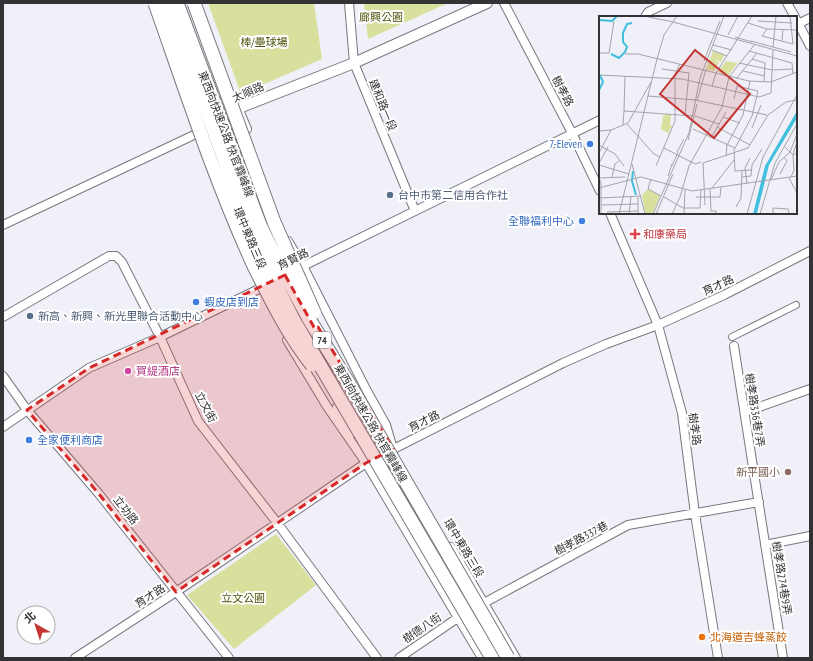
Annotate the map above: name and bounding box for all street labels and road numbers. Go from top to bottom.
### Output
street label: 東西向快速公路 快官霧峰線 [195,69,257,199]
street label: 樹孝路 [549,73,577,109]
street label: 建和路一段 [366,77,400,133]
street label: 太順路 [230,79,266,105]
street label: 環中東路三段 [231,205,269,271]
street label: 育賢路 [275,245,311,273]
street label: 育才路 [700,272,736,298]
road number: 74 [313,332,331,348]
street label: 東西向快速公路 快官霧峰線 [331,361,411,485]
street label: 樹孝路336巷7弄 [742,372,768,448]
street label: 立文街 [192,389,220,425]
street label: 育才路 [406,407,442,435]
street label: 樹孝路 [686,412,704,446]
street label: 立功路 [110,493,142,527]
street label: 環中東路三段 [441,516,487,580]
street label: 樹孝路337巷 [552,518,610,558]
street label: 樹孝路274巷9弄 [769,540,795,616]
street label: 育才路 [132,581,168,611]
street label: 樹德八街 [400,610,444,646]

